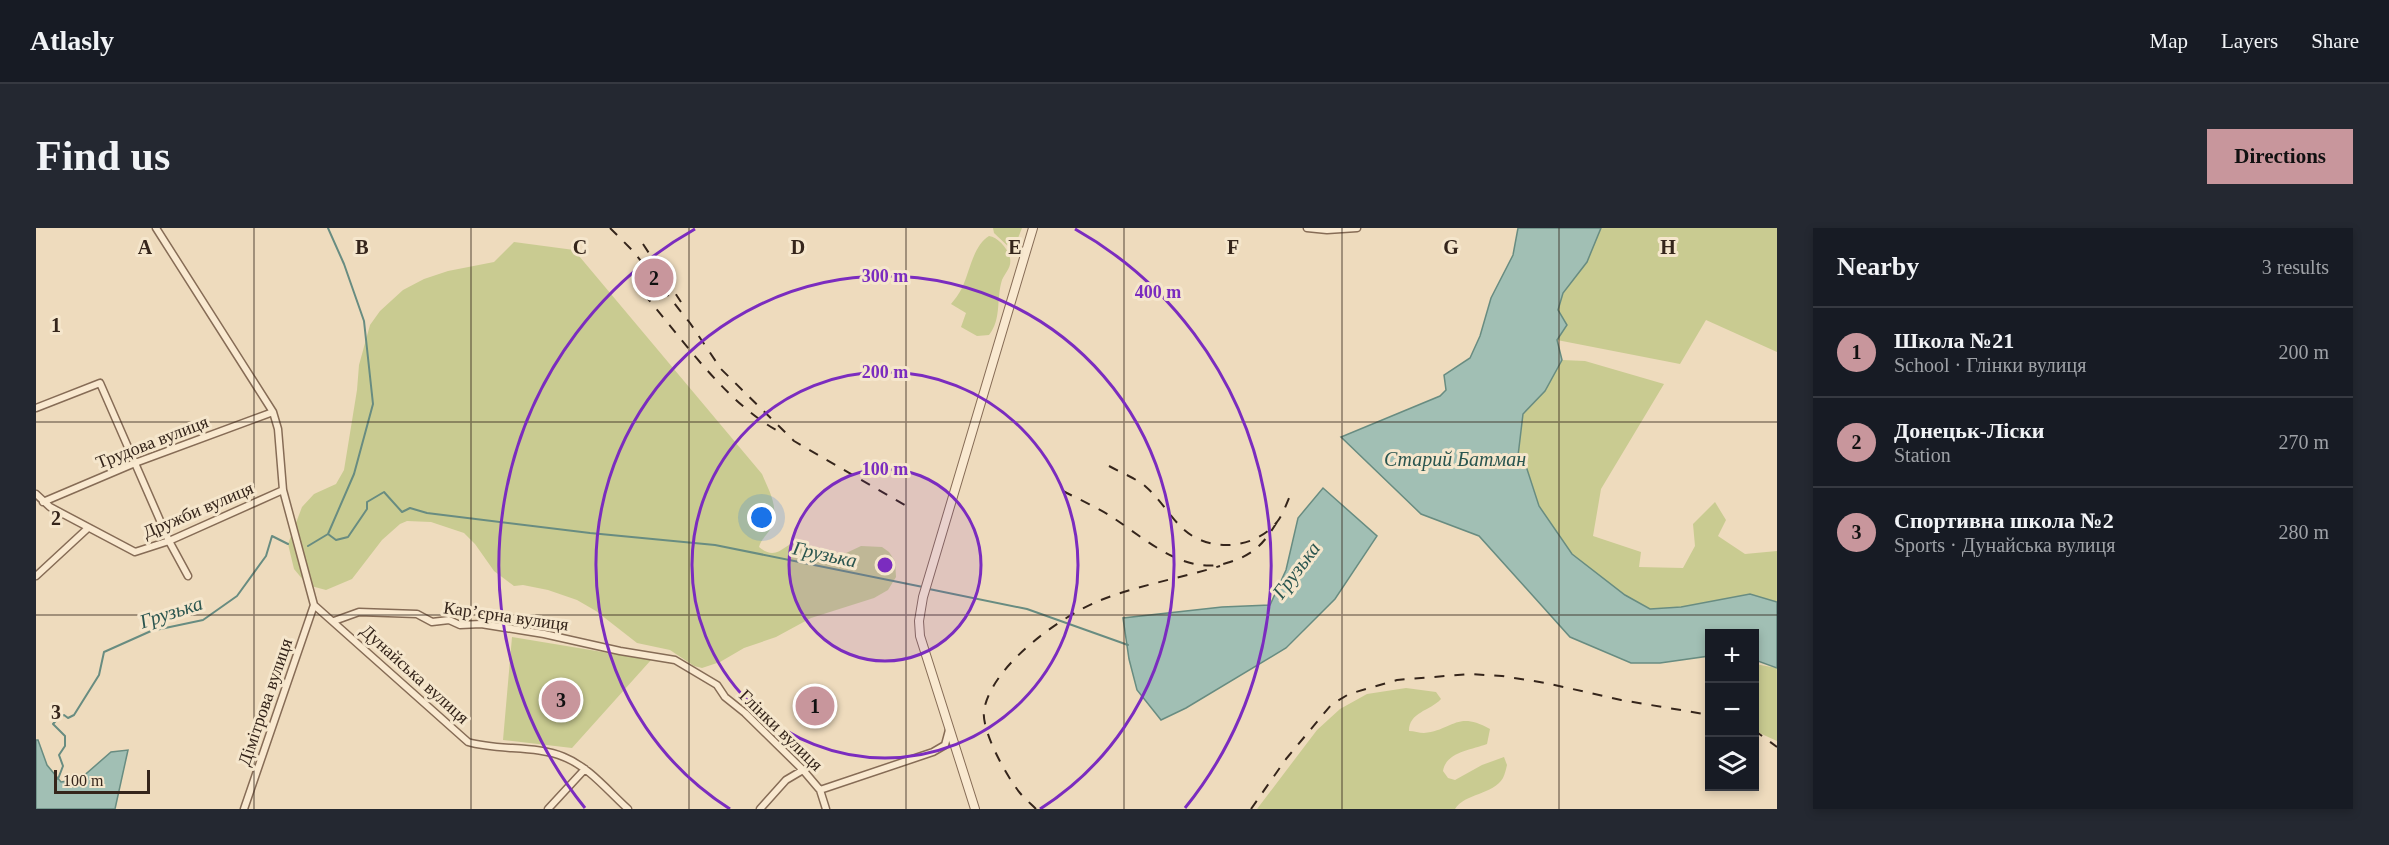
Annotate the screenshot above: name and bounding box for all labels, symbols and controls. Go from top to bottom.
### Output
text: Atlasly [30,25,114,56]
text: Map [2150,29,2188,53]
text: Layers [2221,29,2278,53]
text: Share [2311,29,2359,53]
button: Directions [2207,129,2353,184]
text: Find us [36,133,170,179]
text: A [138,236,153,258]
text: B [355,236,369,258]
text: C [573,236,587,258]
text: D [791,236,805,258]
text: E [1008,236,1022,258]
text: F [1227,236,1239,258]
text: G [1443,236,1459,258]
text: H [1660,236,1676,258]
text: Nearby [1837,252,1919,281]
pin: 2 [634,256,674,300]
text: 3 results [2262,256,2329,278]
text: 300 m [862,266,908,286]
text: 400 m [1135,282,1181,302]
text: 1 [51,314,61,336]
text: Школа №21 [1894,328,2014,353]
text: 1 [1852,341,1862,363]
text: 200 m [2278,341,2329,363]
text: School · Глінки вулиця [1894,354,2086,376]
text: 200 m [862,362,908,382]
street label: Трудова вулиця [93,411,211,473]
text: Донецьк-Ліски [1894,418,2045,443]
text: 2 [1852,431,1862,453]
text: 270 m [2278,431,2329,453]
text: Station [1894,444,1951,466]
water label: Старий Батман [1384,448,1526,471]
text: 100 m [862,459,908,479]
street label: Дружби вулиця [140,478,256,542]
your location [747,503,776,532]
text: 2 [51,507,61,529]
text: Спортивна школа №2 [1894,508,2114,533]
text: 3 [1852,521,1862,543]
text: 280 m [2278,521,2329,543]
text: Sports · Дунайська вулиця [1894,534,2115,556]
water label: Грузька [790,536,859,572]
water label: Грузька [1267,537,1325,604]
centre of rings [875,555,895,575]
water label: Грузька [136,592,206,634]
street label: Кар’єрна вулиця [442,597,570,635]
street label: Дунайська вулиця [357,620,473,728]
map controls [1705,629,1759,791]
button: + [1705,629,1759,683]
street label: Дімітрова вулиця [234,636,296,768]
pin: 3 [542,678,580,722]
button: − [1705,683,1759,737]
pin: 1 [796,684,834,728]
street label: Глінки вулиця [735,685,827,775]
text: 3 [51,701,61,723]
button: layers [1705,737,1759,791]
scale bar [54,767,150,794]
text: 100 m [63,772,103,789]

